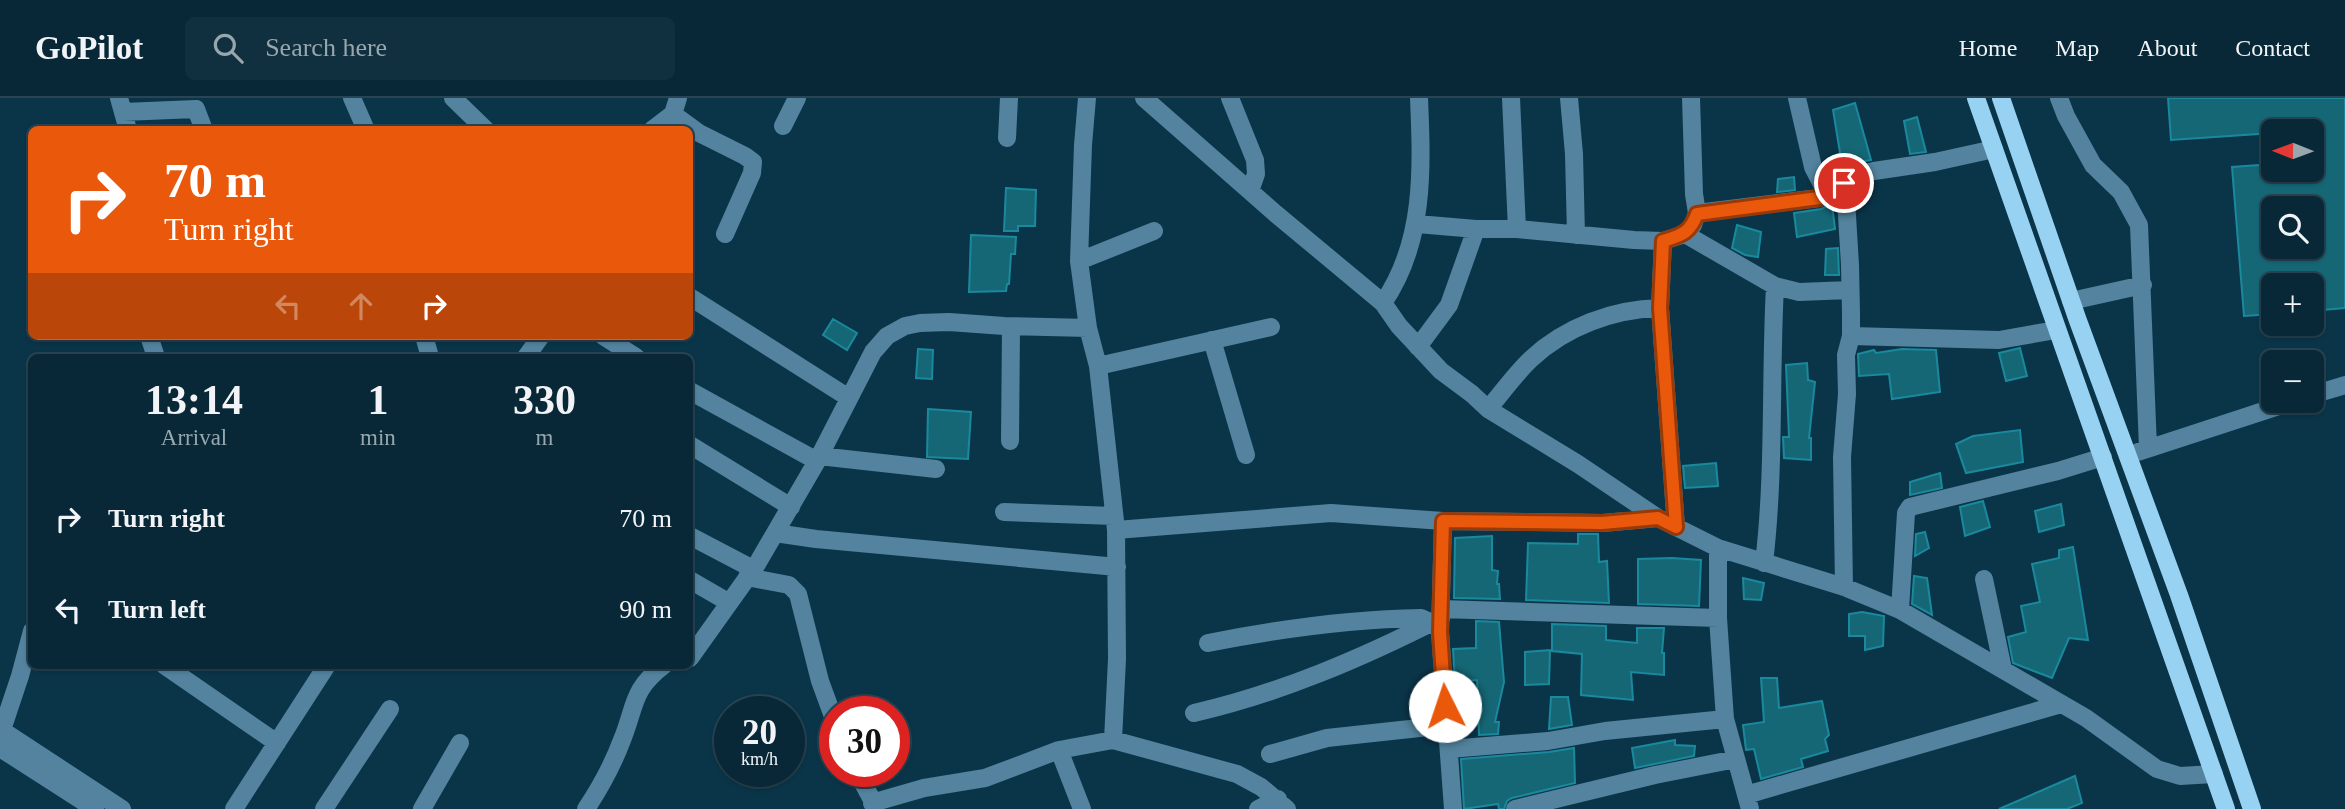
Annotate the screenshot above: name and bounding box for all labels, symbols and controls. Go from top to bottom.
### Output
search box [185,17,675,80]
icon: search [209,29,247,67]
text: GoPilot [35,30,143,66]
text: Search here [265,33,387,62]
text: Home [1959,35,2017,61]
text: Map [2055,35,2099,61]
text: About [2137,35,2197,61]
text: Contact [2235,35,2310,61]
north arrow [2261,119,2324,182]
map controls [2261,119,2324,413]
text: 70 m [164,153,266,208]
pin [1814,153,1874,213]
icon: right [49,154,140,245]
icon: arrive [1825,164,1863,202]
button: search [2261,196,2324,259]
text: Turn right [164,211,294,247]
button: + [2261,273,2324,336]
icon: left [269,287,307,325]
icon: ahead [342,287,380,325]
icon: right [415,287,453,325]
button: − [2261,350,2324,413]
text: 13:14 [145,377,243,423]
text: 1 [367,377,388,423]
text: 330 [513,377,576,423]
text: Arrival [161,425,227,450]
text: min [360,425,396,450]
text: m [535,425,553,450]
icon: right [49,500,87,538]
text: Turn right [108,504,225,533]
text: 70 m [619,504,672,533]
icon: left [49,591,87,629]
text: Turn left [108,595,206,624]
text: 90 m [619,595,672,624]
position arrow [1408,669,1482,743]
speed limit sign: 30 [819,696,910,787]
text: 20 [742,713,777,752]
text: km/h [741,749,778,769]

